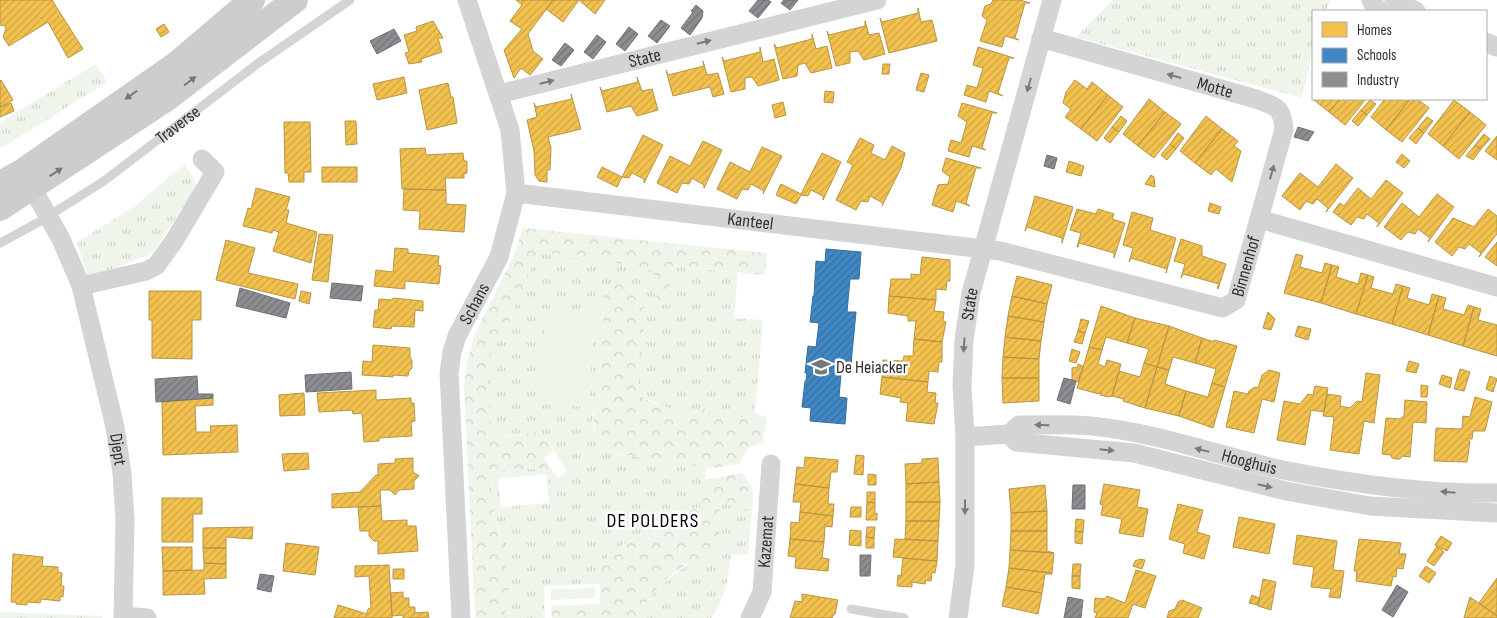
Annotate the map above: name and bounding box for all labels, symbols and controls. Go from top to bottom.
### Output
legend [1312,10,1487,100]
text: Homes [1357,21,1392,40]
one-way arrow [697,38,712,46]
street label: State [626,44,663,72]
text: Schools [1357,46,1396,65]
one-way arrow [1166,71,1181,79]
text: Industry [1357,71,1399,90]
street label: Motte [1195,73,1235,103]
one-way arrow [183,76,197,86]
one-way arrow [539,78,554,86]
one-way arrow [1024,78,1032,93]
one-way arrow [124,90,138,100]
street label: Traverse [152,101,204,149]
one-way arrow [1268,164,1276,179]
one-way arrow [49,167,63,177]
street label: Kanteel [726,208,774,235]
street label: Binnenhof [1227,233,1265,299]
street label: Schans [455,280,494,328]
street label: State [957,285,983,322]
one-way arrow [960,337,968,353]
school or university icon: De Heiacker [810,356,832,378]
place label: De Heiacker [836,357,908,378]
one-way arrow [1034,421,1050,429]
street label: Djept [105,432,131,468]
one-way arrow [1195,445,1210,453]
street label: Hooghuis [1219,445,1279,479]
one-way arrow [1099,446,1115,454]
one-way arrow [1257,482,1272,490]
one-way arrow [1440,488,1456,496]
one-way arrow [961,499,969,515]
district label: DE POLDERS [607,509,699,533]
street label: Kazemat [754,514,778,569]

